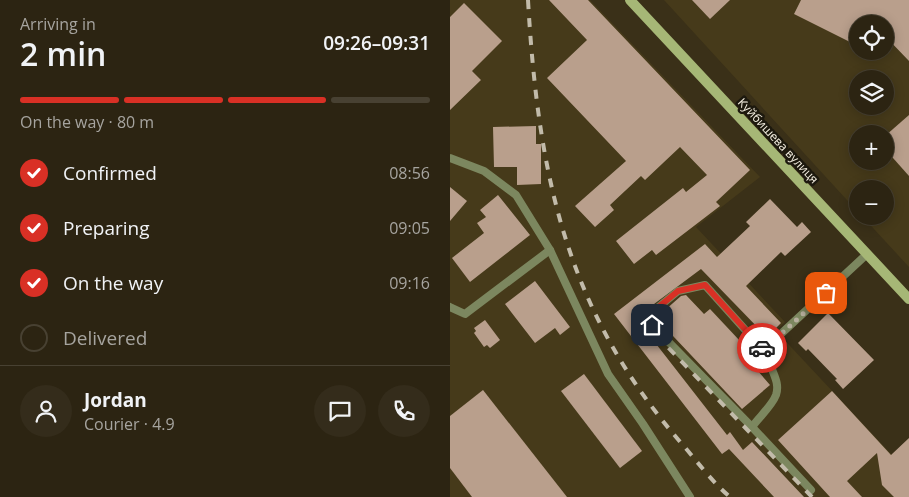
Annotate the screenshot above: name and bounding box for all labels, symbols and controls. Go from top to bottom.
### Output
text: Arriving in [20,13,96,35]
map controls [849,15,894,225]
button: locate [849,15,894,60]
text: 09:26–09:31 [323,30,430,56]
text: 2 min [20,32,106,75]
button: layers [849,70,894,115]
street label: Куйбишева вулиця [734,94,823,187]
text: On the way · 80 m [20,111,154,133]
button: + [849,125,894,170]
icon: check [20,159,48,187]
text: Confirmed [63,160,157,186]
text: 08:56 [389,162,430,184]
button: − [849,180,894,225]
icon: check [20,214,48,242]
text: Preparing [63,215,150,241]
text: 09:05 [389,217,430,239]
icon: check [20,269,48,297]
text: On the way [63,270,163,296]
text: 09:16 [389,272,430,294]
pin [805,272,847,314]
icon: bag [812,279,840,307]
pin [631,304,673,346]
icon: home [638,311,666,339]
courier [737,323,787,373]
text: Delivered [63,325,147,351]
icon: car [748,334,776,362]
button: person [20,385,72,437]
button: chat [314,385,366,437]
button: phone [378,385,430,437]
text: Jordan [84,387,147,413]
text: Courier · 4.9 [84,413,175,435]

